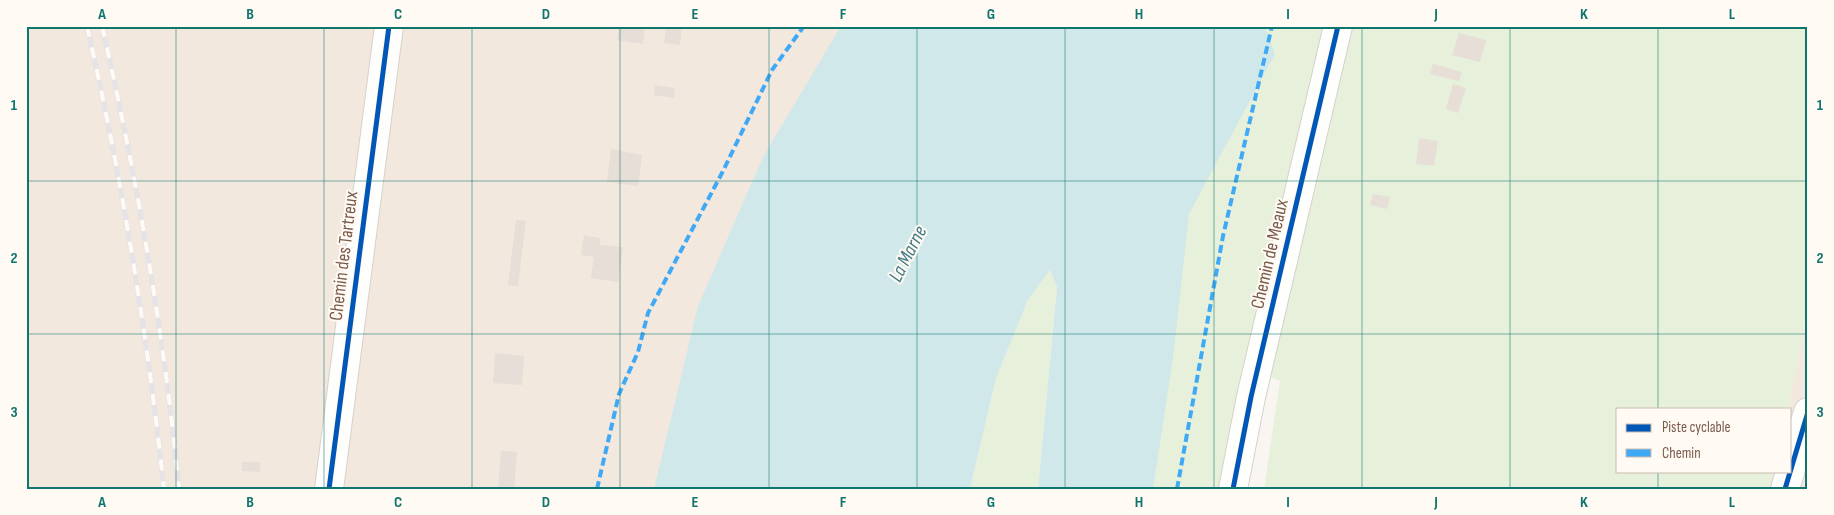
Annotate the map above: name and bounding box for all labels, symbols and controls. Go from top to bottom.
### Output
text: A [97,5,106,24]
text: B [246,5,254,24]
text: C [394,5,402,24]
text: D [542,5,550,24]
text: E [692,5,699,24]
text: F [840,5,847,24]
text: G [987,5,995,24]
text: H [1135,5,1143,24]
text: I [1286,5,1290,24]
text: J [1433,5,1438,24]
text: K [1580,5,1588,24]
text: L [1729,5,1736,24]
text: 1 [11,96,18,115]
text: 1 [1817,96,1824,115]
street label: Chemin des Tartreux [325,190,363,322]
street label: Chemin de Meaux [1246,197,1294,311]
water label: La Marne [884,222,932,286]
text: 2 [10,249,18,268]
text: 2 [1816,249,1824,268]
text: 3 [10,403,18,422]
text: 3 [1816,403,1824,422]
legend [1616,408,1792,472]
text: Piste cyclable [1662,418,1731,437]
text: Chemin [1662,444,1701,463]
text: A [97,493,106,512]
text: B [246,493,254,512]
text: C [394,493,402,512]
text: D [542,493,550,512]
text: E [692,493,699,512]
text: F [840,493,847,512]
text: G [987,493,995,512]
text: H [1135,493,1143,512]
text: I [1286,493,1290,512]
text: J [1433,493,1438,512]
text: K [1580,493,1588,512]
text: L [1729,493,1736,512]

